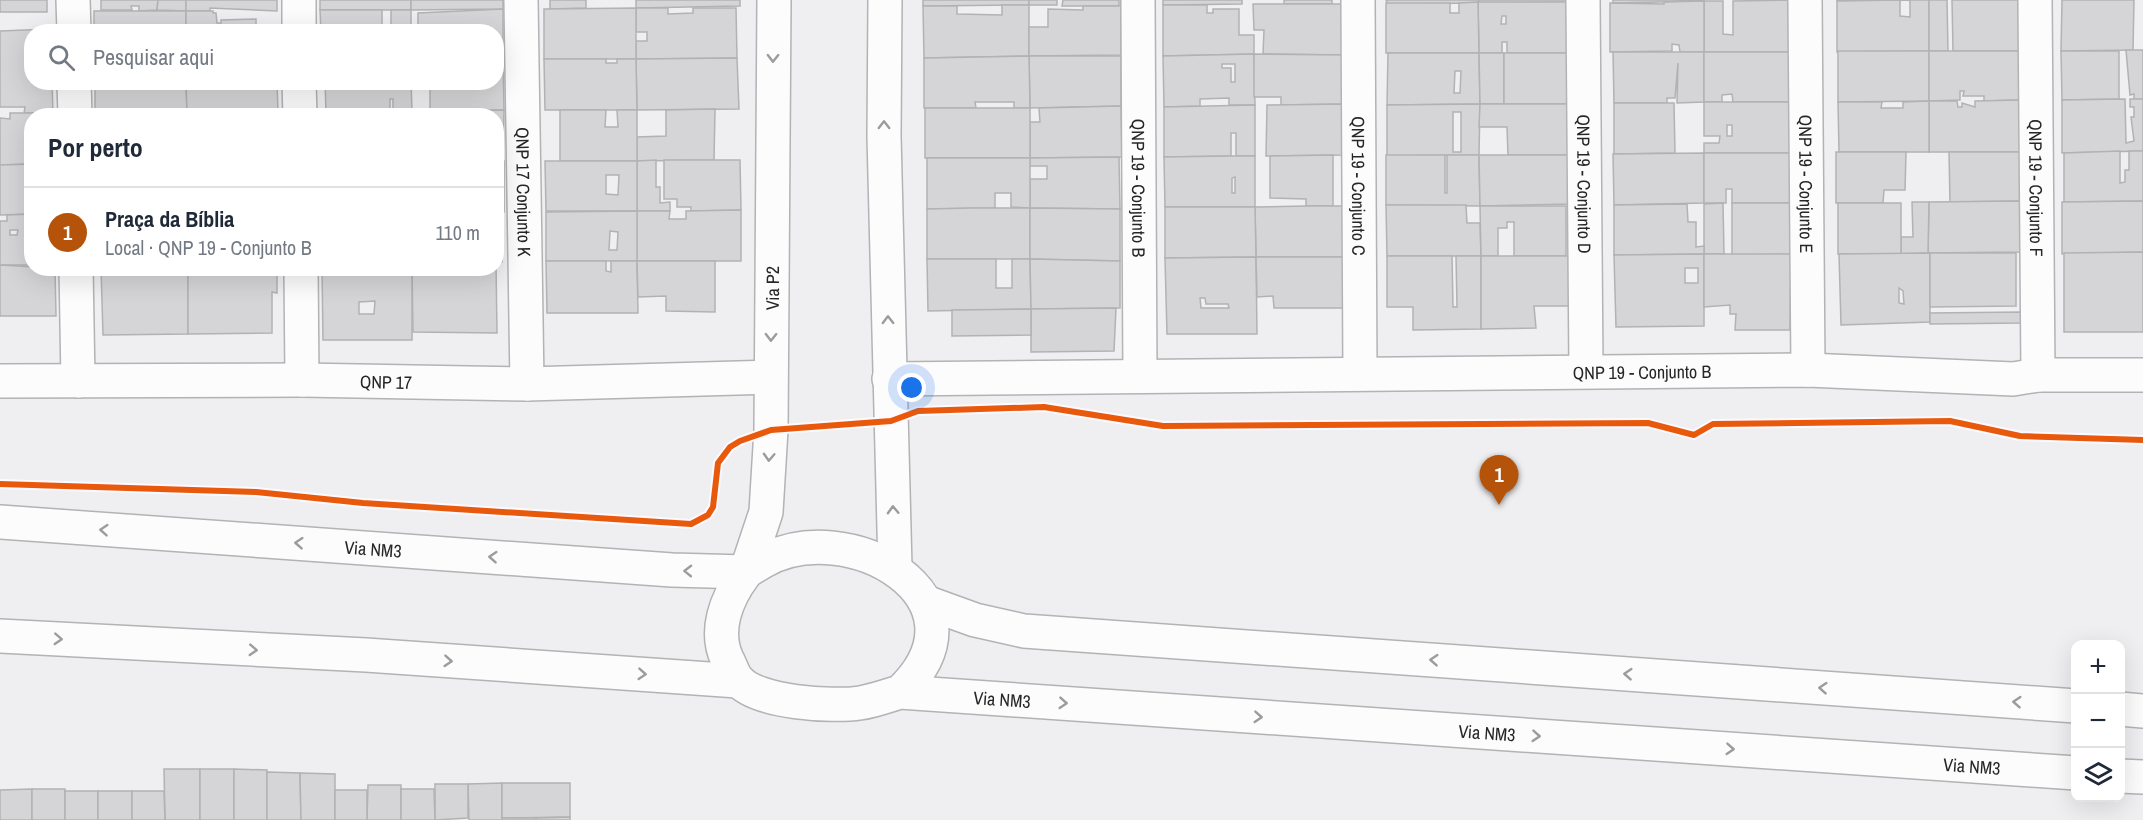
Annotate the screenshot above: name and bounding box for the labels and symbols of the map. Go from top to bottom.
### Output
one-way arrow [767,54,779,63]
street label: QNP 19 - Conjunto D [1571,114,1598,254]
street label: QNP 19 - Conjunto E [1793,115,1820,253]
street label: QNP 19 - Conjunto C [1346,116,1372,256]
street label: QNP 19 - Conjunto B [1126,119,1152,257]
street label: QNP 19 - Conjunto F [2023,119,2050,257]
one-way arrow [878,121,890,130]
street label: QNP 17 Conjunto K [510,127,538,257]
street label: Via P2 [759,266,785,310]
one-way arrow [882,316,894,325]
one-way arrow [764,333,777,342]
street label: QNP 19 - Conjunto B [1573,358,1711,385]
street label: QNP 17 [360,369,412,394]
your location [897,373,926,402]
one-way arrow [763,452,776,461]
pin: 1 [1480,456,1518,505]
one-way arrow [887,505,899,514]
one-way arrow [100,523,109,536]
street label: Via NM3 [344,534,402,563]
one-way arrow [294,537,303,550]
one-way arrow [489,551,498,564]
one-way arrow [683,565,692,577]
one-way arrow [54,632,63,645]
one-way arrow [249,643,258,656]
one-way arrow [443,654,452,667]
one-way arrow [1429,654,1438,667]
one-way arrow [638,667,647,680]
one-way arrow [1624,667,1633,680]
one-way arrow [1818,681,1827,694]
street label: Via NM3 [973,685,1032,713]
one-way arrow [1058,696,1067,709]
one-way arrow [2013,696,2022,709]
one-way arrow [1253,710,1262,723]
street label: Via NM3 [1458,718,1516,747]
one-way arrow [1531,729,1540,742]
one-way arrow [1726,742,1735,755]
street label: Via NM3 [1942,751,2001,780]

